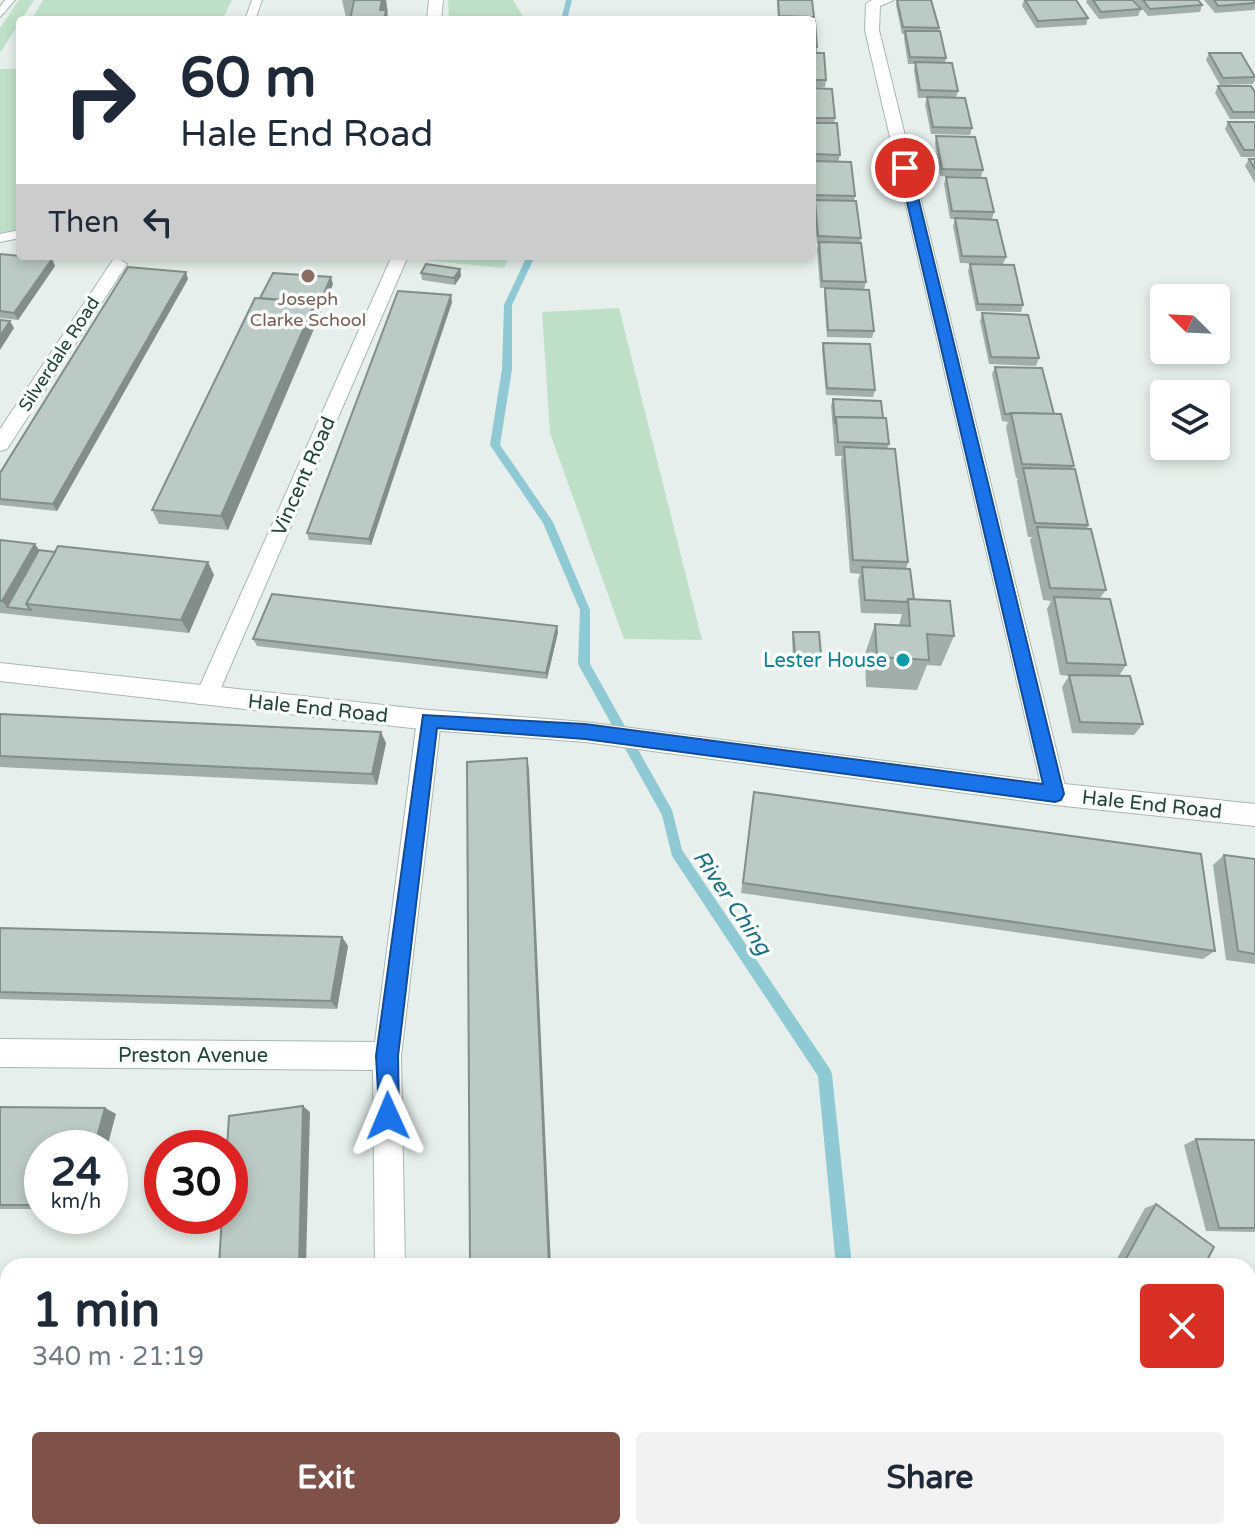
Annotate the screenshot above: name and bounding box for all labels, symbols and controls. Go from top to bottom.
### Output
text: 60 m [180,45,316,112]
icon: right [48,48,152,152]
text: Hale End Road [180,113,433,156]
pin [871,134,939,202]
icon: arrive [883,146,927,190]
icon: left [136,200,180,244]
text: Then [48,204,120,241]
marker: Joseph Clarke School [299,267,317,285]
north arrow [1150,284,1230,364]
map controls [1150,284,1230,460]
place label: Joseph Clarke School [250,288,366,331]
street label: Silverdale Road [14,293,104,415]
button: layers [1150,380,1230,460]
street label: Vincent Road [267,413,341,540]
place label: Lester House [763,649,887,673]
marker: Lester House [894,651,912,669]
street label: Hale End Road [247,690,389,728]
street label: Hale End Road [1081,786,1223,824]
water label: River Ching [688,845,777,961]
street label: Preston Avenue [118,1044,268,1068]
position arrow [346,1074,430,1158]
speed limit sign: 30 [144,1130,248,1234]
text: 24 [51,1148,101,1196]
text: km/h [51,1190,101,1214]
text: 1 min [32,1282,160,1340]
button: close [1140,1284,1224,1368]
text: 340 m · 21:19 [32,1341,204,1372]
button: Exit [32,1432,620,1524]
button: Share [636,1432,1224,1524]

